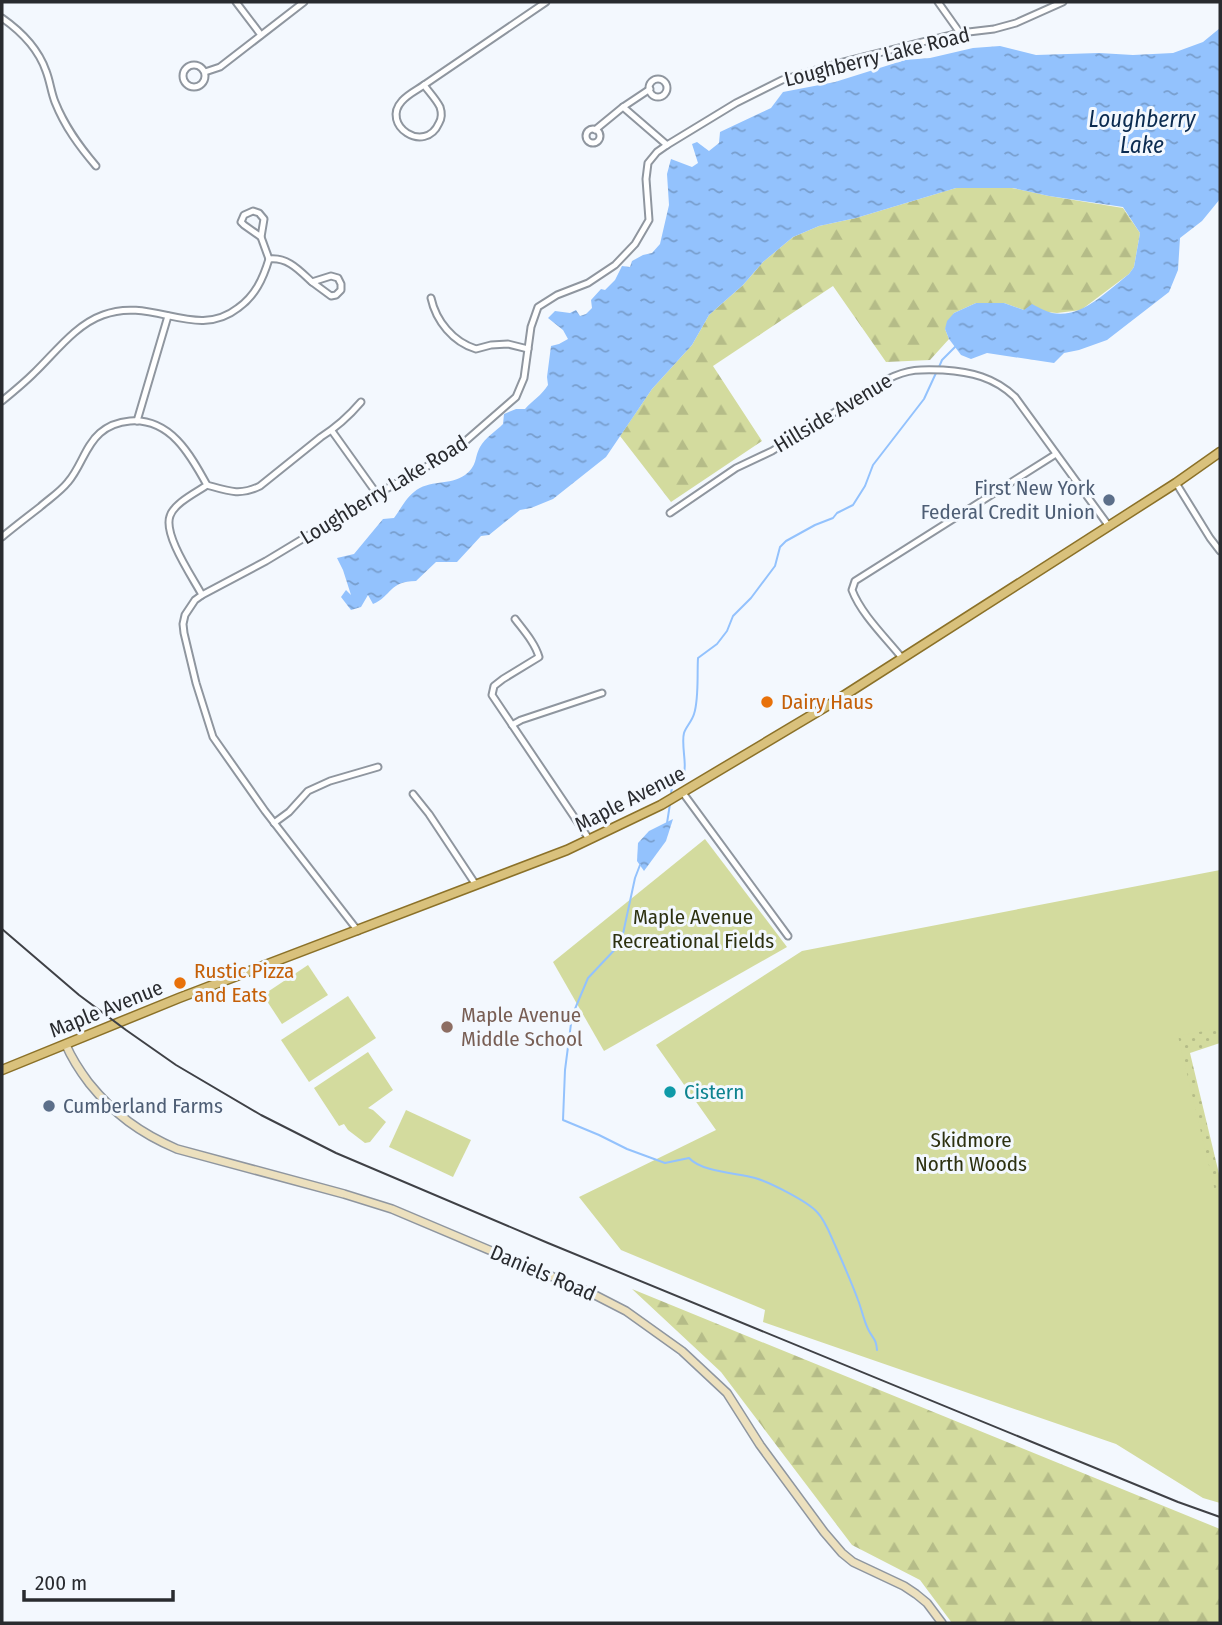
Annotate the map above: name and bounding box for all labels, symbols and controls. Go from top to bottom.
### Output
street label: Loughberry Lake Road [782,21,972,93]
water label: Loughberry Lake [1089,105,1196,159]
street label: Hillside Avenue [769,368,897,458]
street label: Loughberry Lake Road [296,430,472,550]
place label: First New York Federal Credit Union [921,475,1095,525]
marker: First New York Federal Credit Union [1101,492,1117,508]
place label: Dairy Haus [781,689,873,715]
marker: Dairy Haus [759,694,775,710]
street label: Maple Avenue [571,760,689,838]
park label: Maple Avenue Recreational Fields [612,904,774,954]
place label: Rustic Pizza and Eats [194,958,294,1008]
street label: Maple Avenue [45,974,167,1044]
marker: Rustic Pizza and Eats [172,975,188,991]
place label: Maple Avenue Middle School [461,1002,583,1052]
marker: Maple Avenue Middle School [439,1019,455,1035]
place label: Cistern [684,1079,744,1105]
marker: Cistern [662,1084,678,1100]
place label: Cumberland Farms [63,1093,223,1119]
marker: Cumberland Farms [41,1098,57,1114]
park label: Skidmore North Woods [915,1127,1027,1177]
street label: Daniels Road [486,1239,600,1307]
scale bar [24,1558,173,1602]
text: 200 m [35,1570,87,1596]

